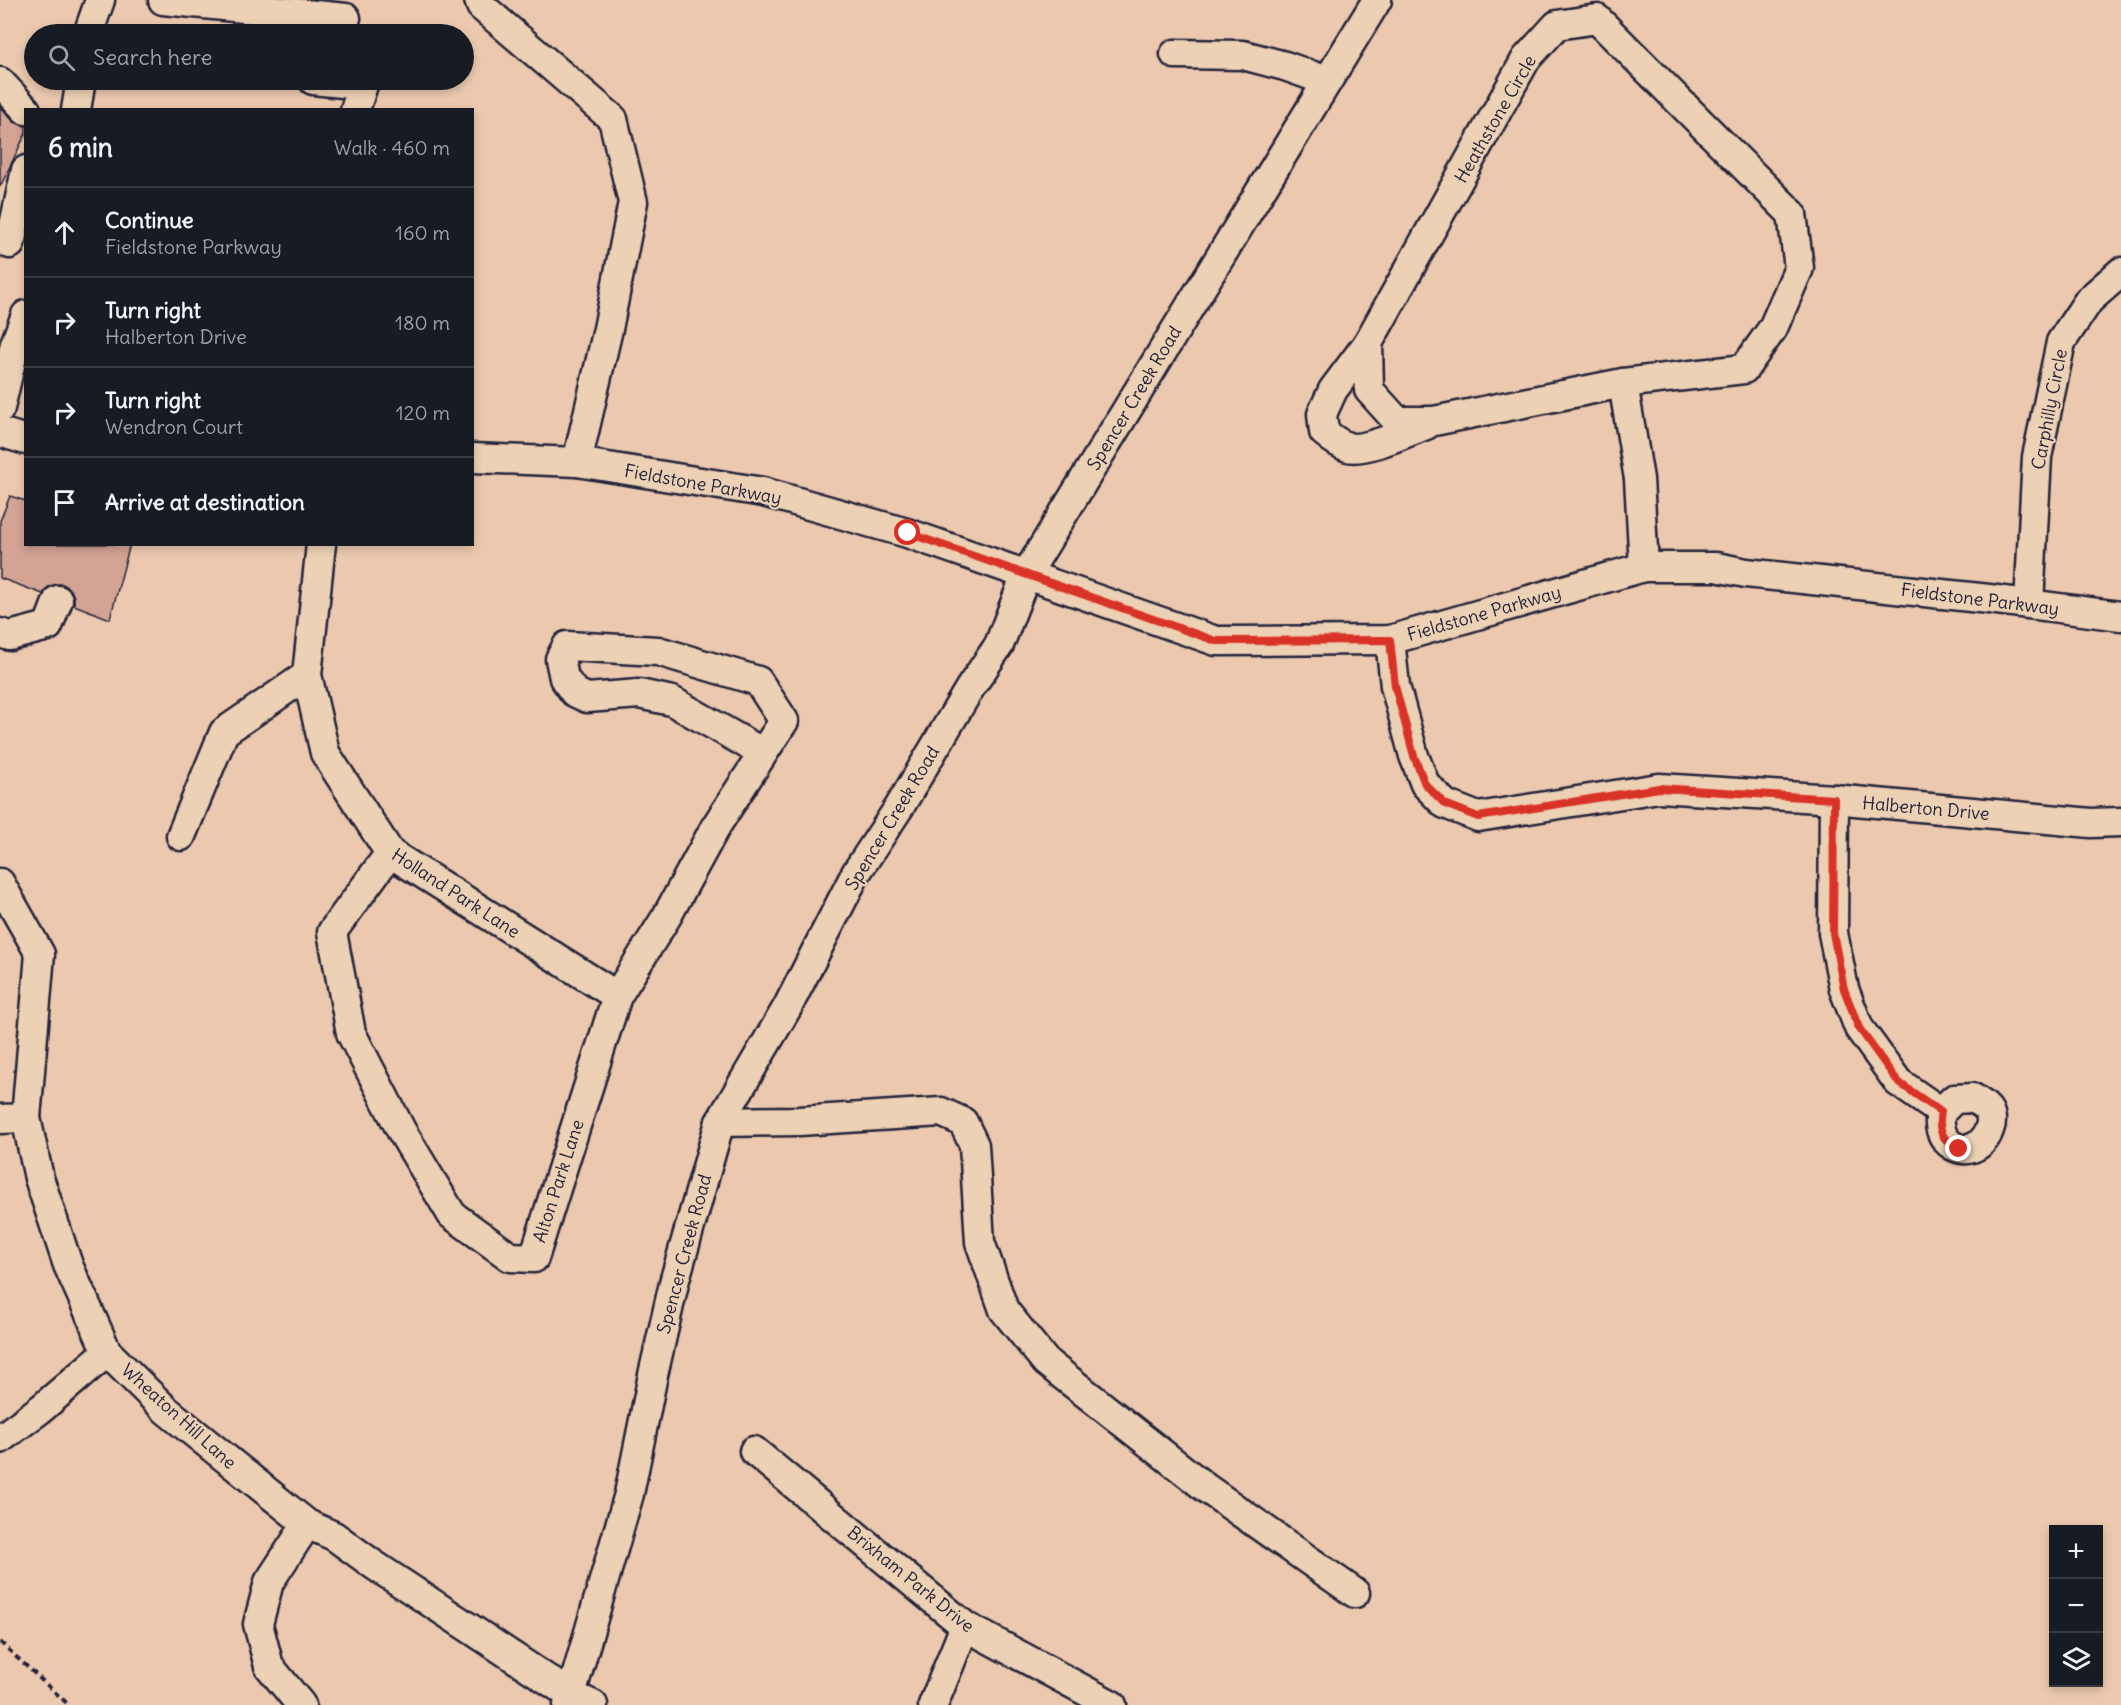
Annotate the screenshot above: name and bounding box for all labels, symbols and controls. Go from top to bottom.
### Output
search box [24,24,474,90]
icon: search [45,41,78,74]
text: Search here [93,43,212,71]
street label: Heathstone Circle [1449,51,1541,187]
text: 6 min [48,131,113,164]
text: Walk · 460 m [334,135,450,160]
text: Continue [105,206,194,234]
icon: ahead [48,216,81,249]
text: 160 m [395,220,450,245]
text: Fieldstone Parkway [105,234,282,259]
text: Turn right [105,296,201,324]
icon: right [48,306,81,339]
text: 180 m [395,310,450,335]
street label: Spencer Creek Road [1082,321,1186,474]
text: Halberton Drive [105,324,247,349]
street label: Carphilly Circle [2026,347,2072,471]
text: Turn right [105,386,201,414]
icon: right [48,396,81,429]
text: 120 m [396,400,450,425]
text: Wendron Court [105,414,243,439]
street label: Fieldstone Parkway [623,459,783,509]
icon: arrive [48,486,81,519]
text: Arrive at destination [105,488,305,516]
route start [894,519,920,545]
street label: Fieldstone Parkway [1900,578,2060,620]
street label: Fieldstone Parkway [1404,580,1564,646]
street label: Spencer Creek Road [840,741,944,894]
street label: Halberton Drive [1861,791,1991,825]
street label: Holland Park Lane [388,843,524,943]
street label: Alton Park Lane [527,1117,589,1245]
route end [1945,1135,1971,1161]
street label: Spencer Creek Road [652,1171,716,1336]
street label: Wheaton Hill Lane [117,1358,241,1474]
street label: Brixham Park Drive [843,1521,979,1637]
map controls [2049,1525,2103,1687]
button: + [2049,1525,2103,1579]
button: − [2049,1579,2103,1633]
button: layers [2049,1633,2103,1687]

